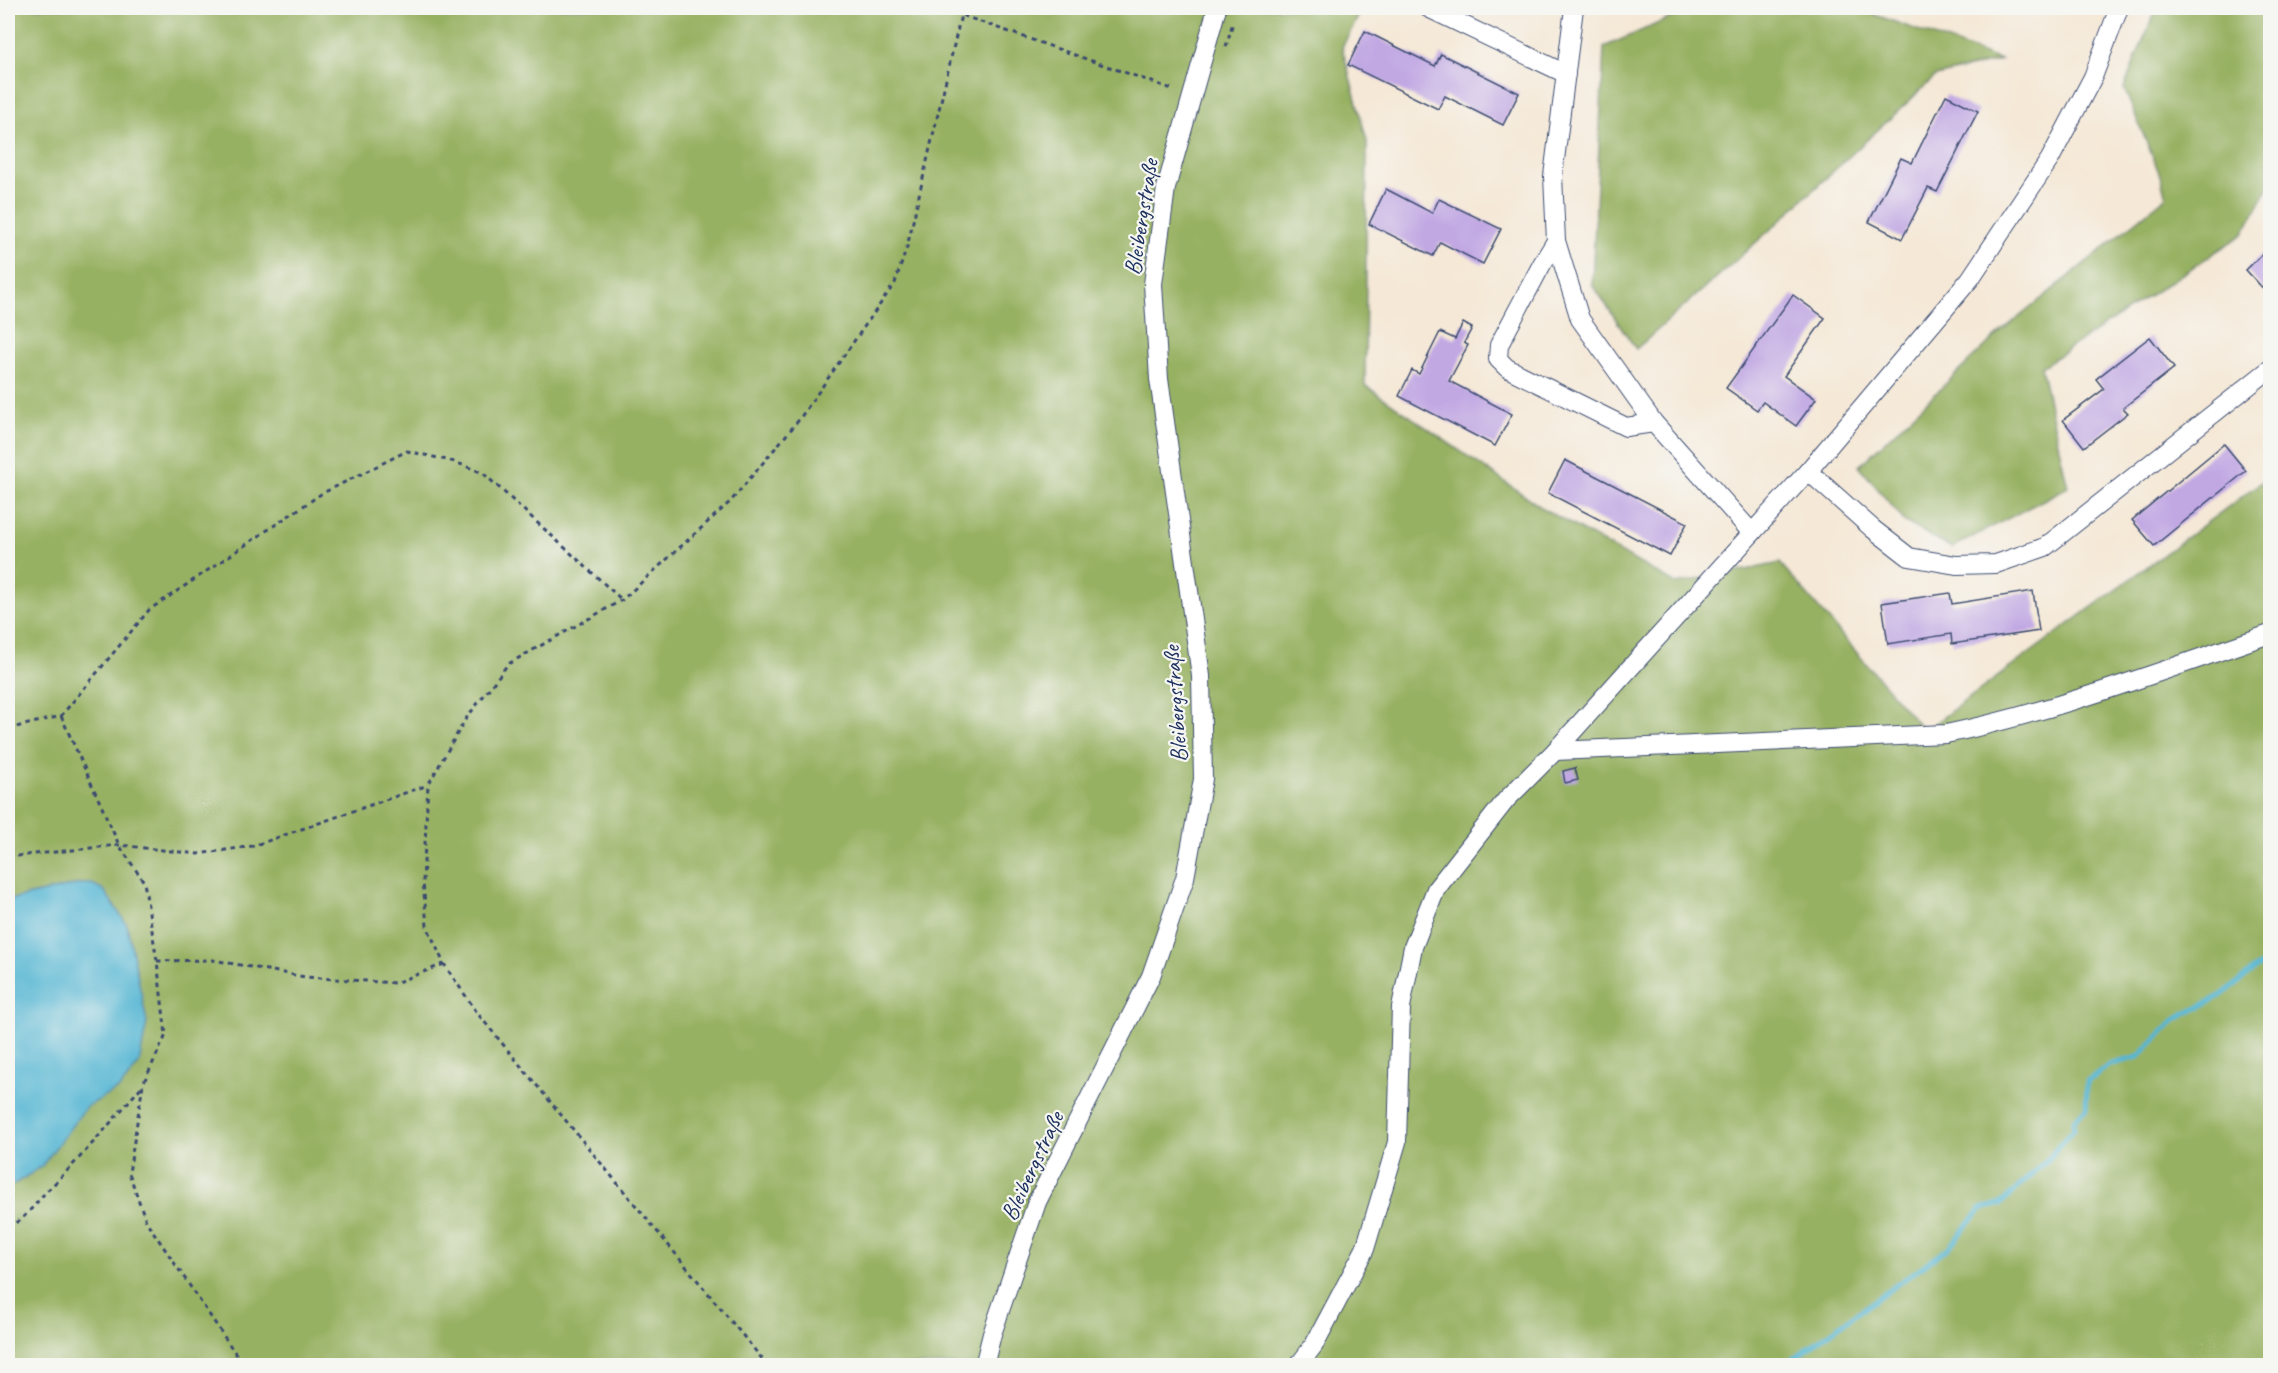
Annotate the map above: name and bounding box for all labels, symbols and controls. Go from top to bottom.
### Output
street label: Bleibergstraße [1117,155,1165,277]
street label: Bleibergstraße [1156,642,1194,763]
street label: Bleibergstraße [994,1105,1071,1225]

